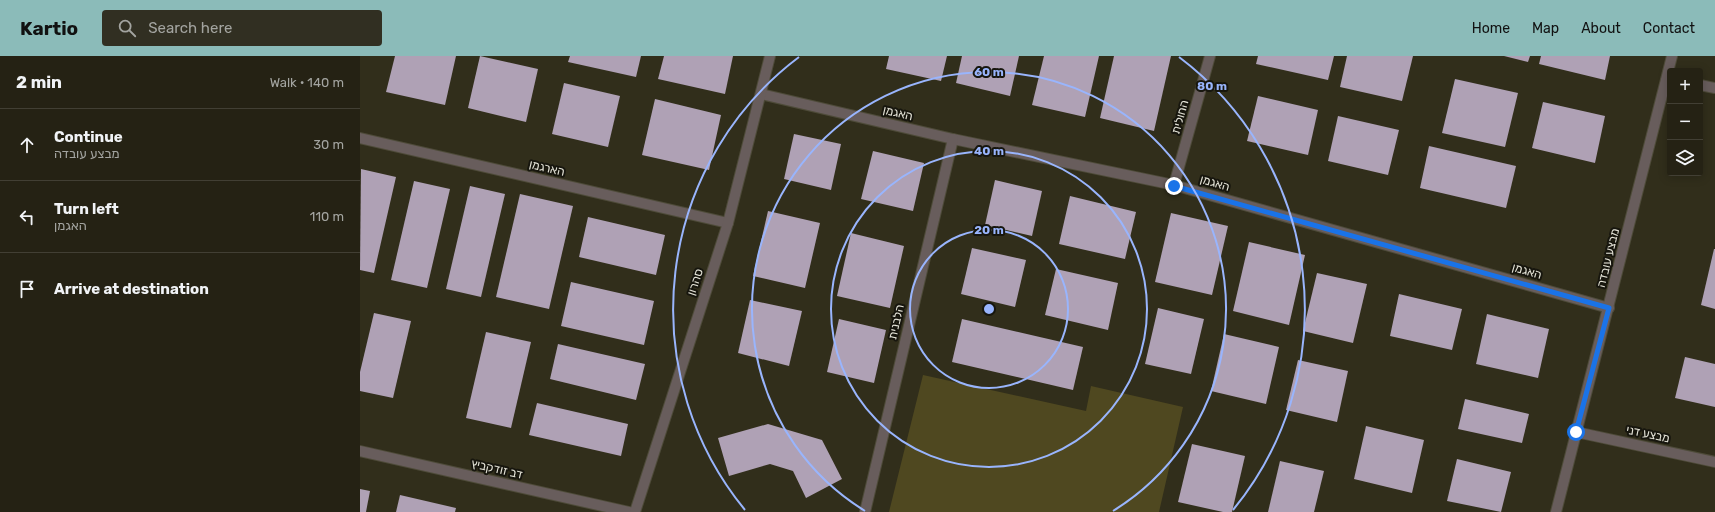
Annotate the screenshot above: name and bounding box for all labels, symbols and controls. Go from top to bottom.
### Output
search box [102,10,382,46]
text: Kartio [20,17,78,40]
icon: search [116,17,138,39]
text: Search here [148,19,232,37]
text: Home [1472,20,1510,37]
text: Map [1532,20,1559,37]
text: About [1581,20,1621,37]
text: Contact [1643,20,1695,37]
text: 60 m [974,65,1004,79]
map controls [1667,68,1703,176]
button: + [1667,68,1703,104]
text: 2 min [16,72,62,92]
text: Walk · 140 m [270,75,344,90]
text: 80 m [1197,79,1227,93]
street label: החולית [1168,98,1192,136]
street label: האגמן [882,103,914,123]
button: − [1667,104,1703,140]
text: Continue [54,128,123,146]
icon: ahead [16,134,38,156]
text: 30 m [313,137,344,152]
button: layers [1667,140,1703,176]
text: 40 m [974,144,1004,158]
text: מבצע עובדה [54,146,120,161]
street label: הארגמן [528,157,566,179]
street label: האגמן [1199,172,1231,194]
route end [1165,177,1183,195]
text: Turn left [54,200,119,218]
icon: left [16,206,38,228]
text: 110 m [310,209,344,224]
text: האגמן [54,218,87,233]
text: 20 m [974,223,1004,237]
street label: מבצע עובדה [1594,227,1622,289]
street label: האגמן [1511,260,1543,282]
street label: סהרון [684,267,706,297]
icon: arrive [16,278,38,300]
text: Arrive at destination [54,280,209,298]
centre of rings [982,302,996,316]
street label: הלבנית [885,303,907,341]
route start [1567,423,1585,441]
street label: מבצע דני [1625,423,1671,445]
street label: דב זודקביץ [470,456,525,482]

